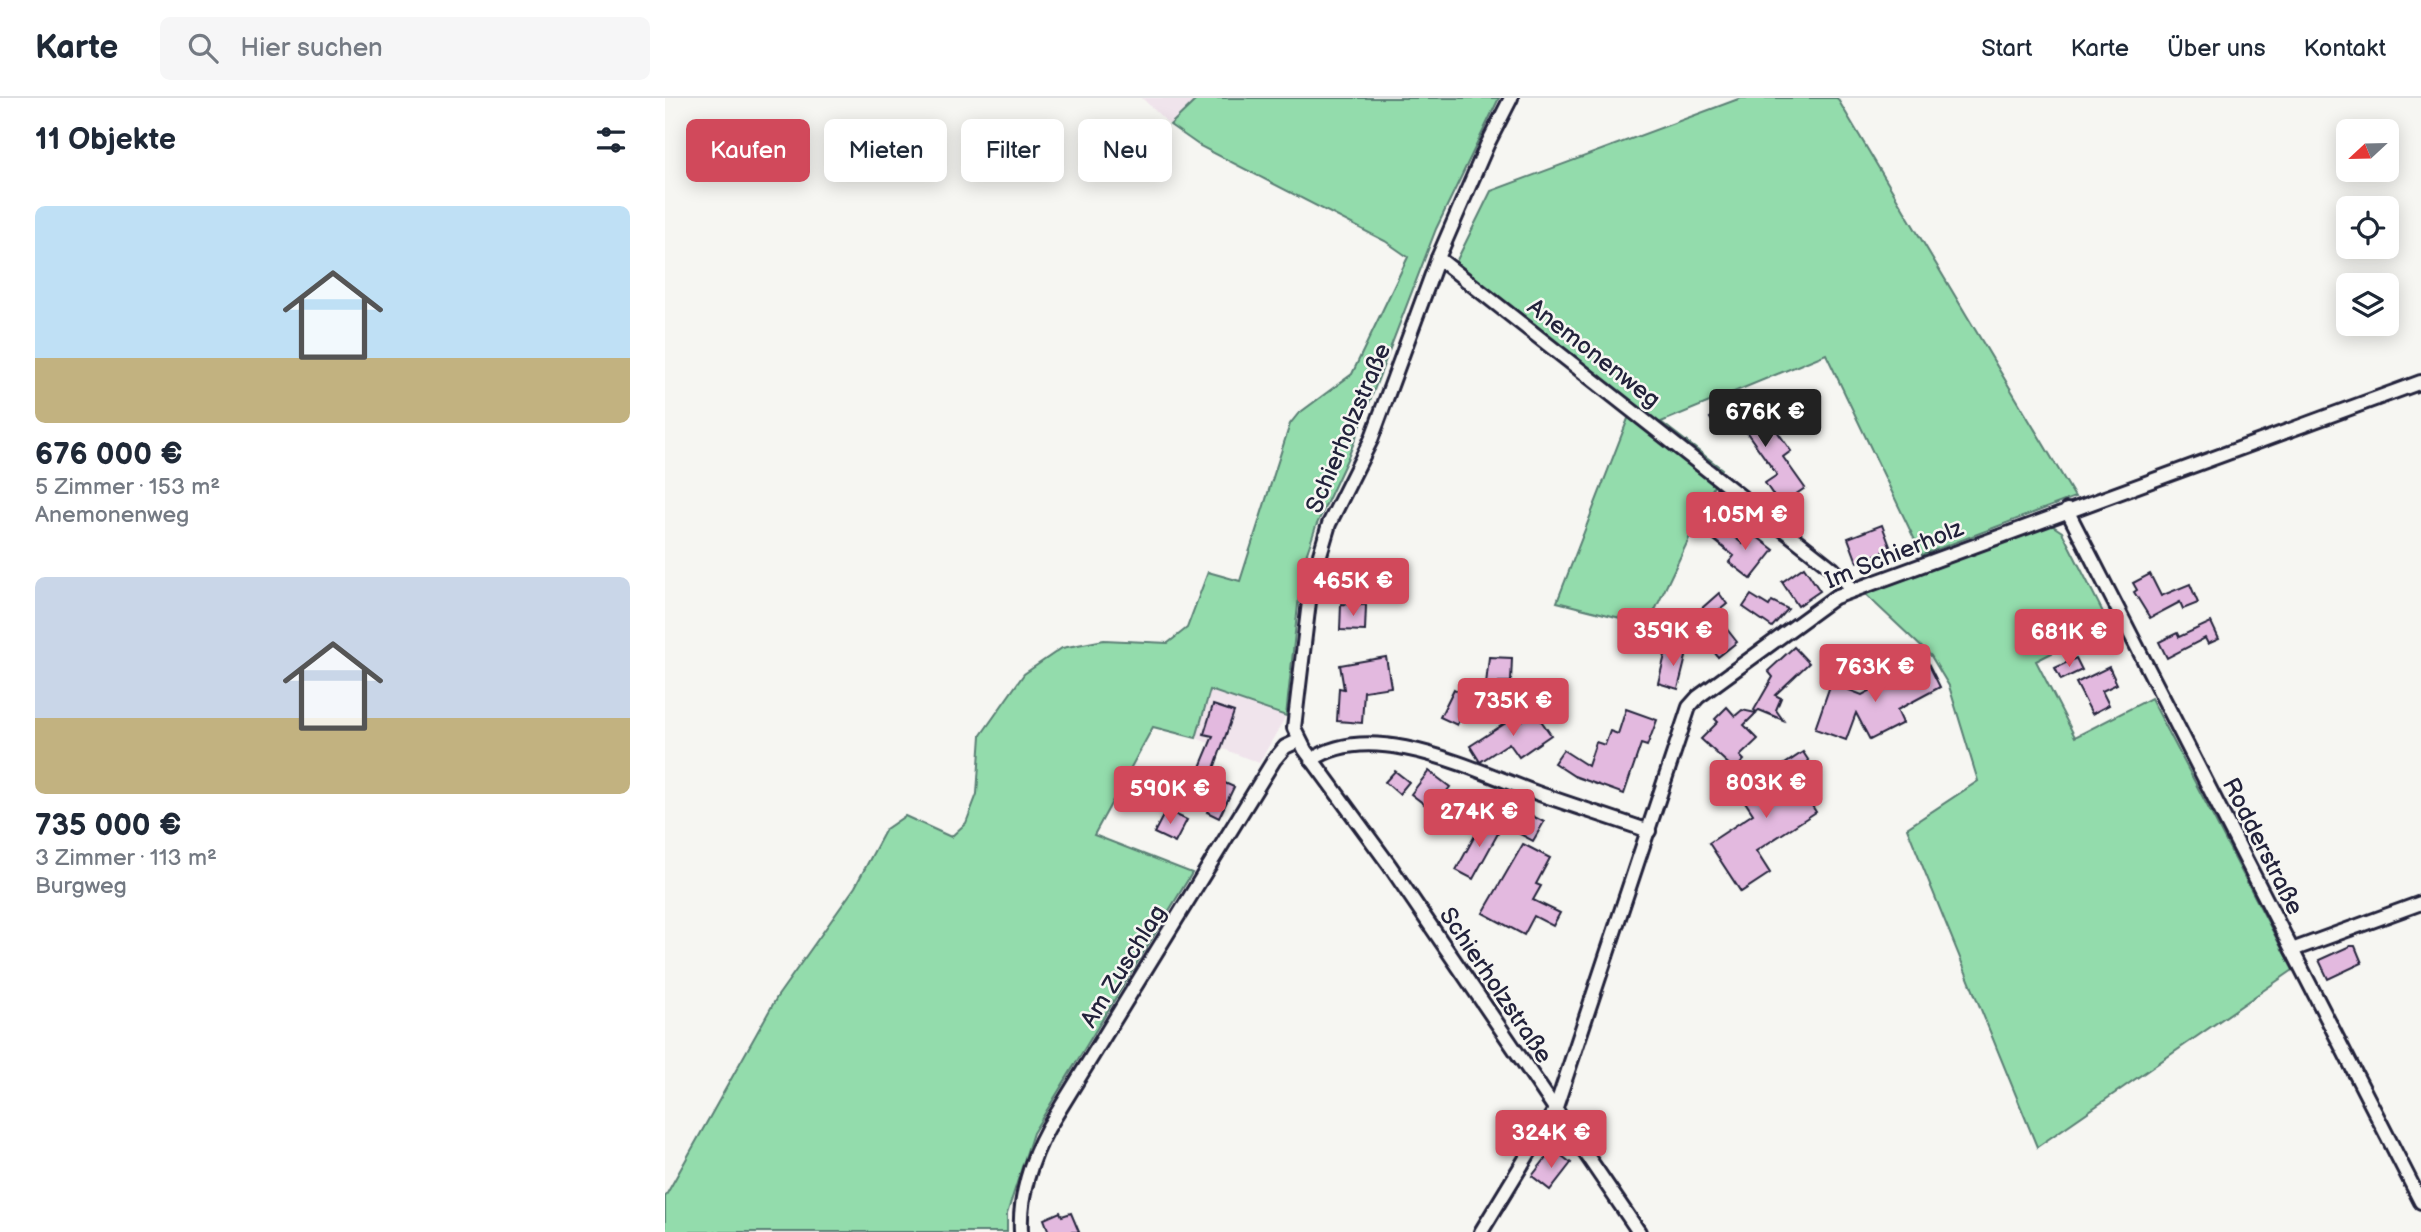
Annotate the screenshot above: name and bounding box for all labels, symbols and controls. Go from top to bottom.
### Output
search box [160,17,650,80]
text: Karte [35,28,118,68]
icon: search [184,29,222,67]
text: Hier suchen [240,33,383,64]
text: Start [1981,34,2032,63]
text: Karte [2070,34,2129,63]
text: Über uns [2167,34,2266,63]
text: Kontakt [2304,34,2386,63]
chip: Kaufen [686,119,810,182]
chip: Mieten [824,119,947,182]
chip: Filter [961,119,1064,182]
chip: Neu [1078,119,1172,182]
north arrow [2336,119,2399,182]
map controls [2336,119,2399,336]
icon: filters [592,121,630,159]
text: 11 Objekte [35,122,176,158]
button: locate [2336,196,2399,259]
icon: home [270,252,396,378]
button: layers [2336,273,2399,336]
street label: Anemonenweg [1521,292,1666,414]
street label: Schierholzstraße [1300,339,1397,517]
pin: 676K € [1708,390,1822,449]
text: 676K € [1725,398,1805,426]
text: 676 000 € [35,437,183,473]
text: 5 Zimmer · 153 m² [35,473,220,501]
pin: 1.05M € [1680,492,1810,552]
text: Anemonenweg [35,501,189,529]
text: 1.05M € [1702,501,1788,529]
street label: Im Schierholz [1821,513,1968,595]
pin: 465K € [1296,559,1410,618]
text: 465K € [1313,567,1393,595]
pin: 359K € [1616,608,1730,668]
pin: 681K € [2012,610,2126,669]
text: 359K € [1633,617,1713,645]
text: 681K € [2031,618,2107,646]
icon: home [270,623,396,749]
pin: 763K € [1818,644,1932,704]
text: 763K € [1835,653,1915,681]
pin: 735K € [1456,678,1570,738]
text: 735K € [1474,687,1552,715]
pin: 803K € [1709,760,1823,820]
pin: 590K € [1113,766,1227,826]
text: 803K € [1726,769,1806,797]
street label: Rodderstraße [2216,773,2309,920]
text: 590K € [1130,775,1210,803]
pin: 274K € [1422,790,1536,849]
text: 274K € [1440,798,1518,826]
text: 735 000 € [35,808,181,844]
text: 3 Zimmer · 113 m² [35,844,217,872]
text: Burgweg [35,872,127,900]
street label: Am Zuschlag [1074,900,1173,1033]
street label: Schierholzstraße [1433,902,1558,1069]
pin: 324K € [1494,1110,1608,1170]
text: 324K € [1511,1119,1591,1147]

